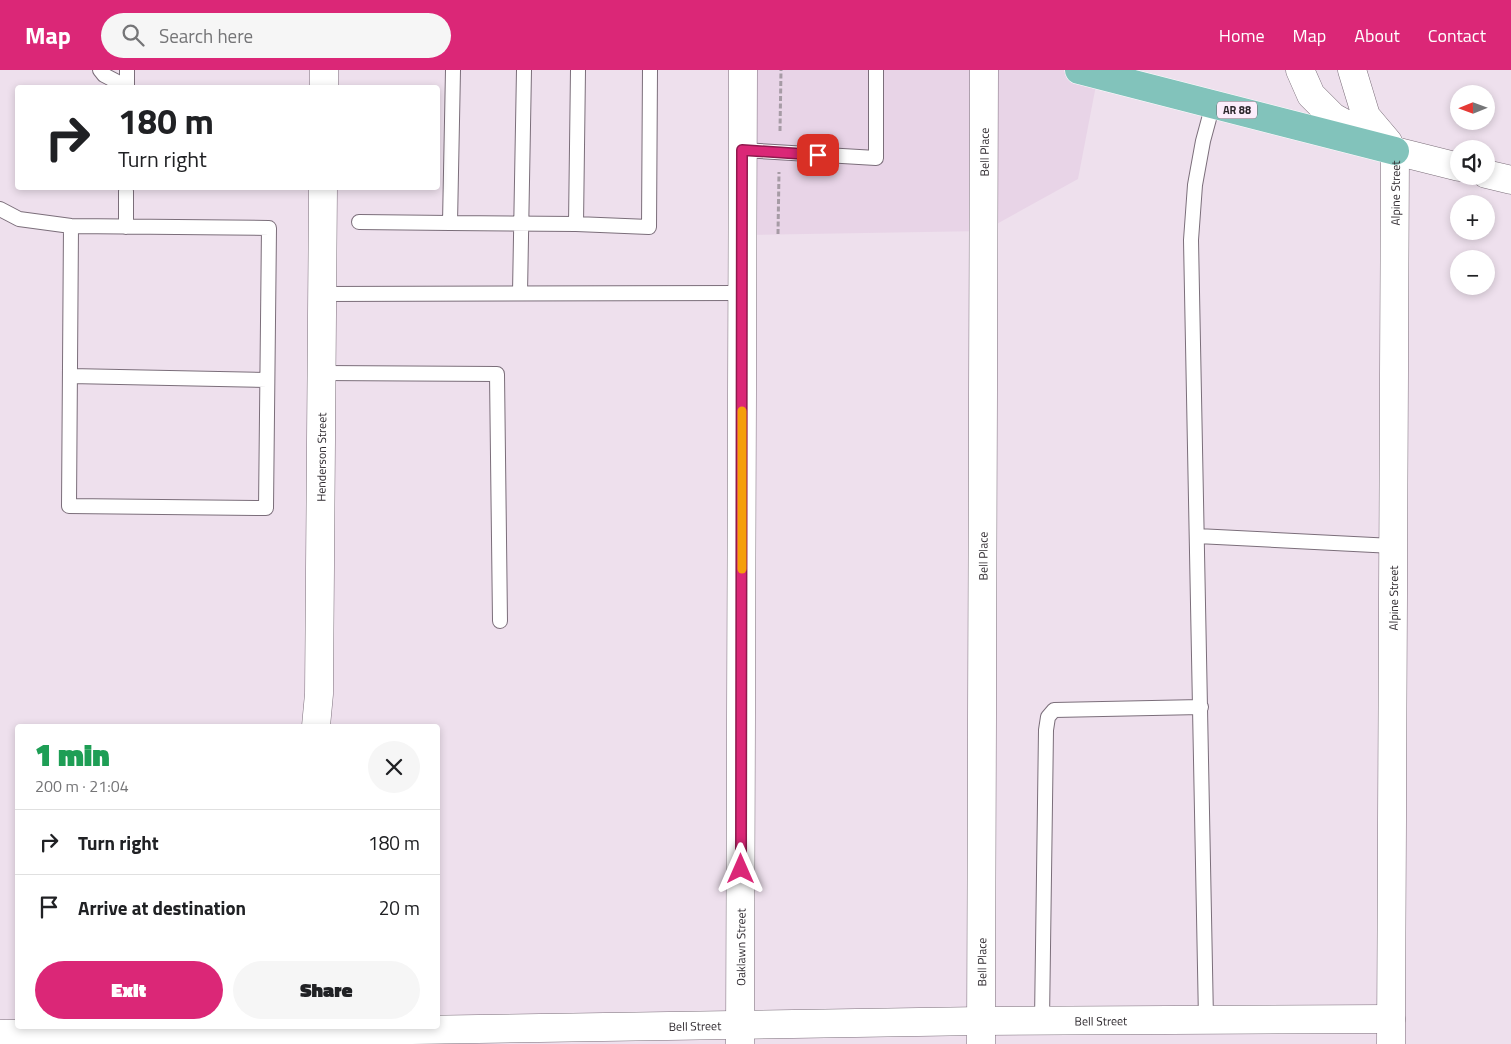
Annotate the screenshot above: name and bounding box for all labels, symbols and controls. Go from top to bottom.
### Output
search box [101,13,451,58]
text: Map [25,17,71,53]
icon: search [119,21,147,49]
text: Search here [159,21,253,50]
text: Home [1219,22,1265,49]
text: Map [1293,22,1326,49]
text: About [1354,22,1400,49]
text: Contact [1428,22,1486,49]
north arrow [1450,85,1495,130]
map controls [1450,85,1495,295]
text: 180 m [118,94,214,148]
road number: AR 88 [1217,102,1257,118]
icon: right [35,105,100,170]
street label: Bell Place [974,128,993,176]
pin [797,134,839,176]
button: sound [1450,140,1495,185]
icon: arrive [804,141,832,169]
text: Turn right [118,142,207,176]
street label: Alpine Street [1385,160,1404,226]
button: + [1450,195,1495,240]
button: − [1450,250,1495,295]
street label: Henderson Street [311,412,331,502]
street label: Bell Place [973,532,992,580]
street label: Alpine Street [1383,565,1403,631]
text: 1 min [35,732,110,778]
button: close [368,741,420,793]
text: 200 m · 21:04 [35,774,129,798]
icon: right [35,828,63,856]
text: Turn right [78,828,159,857]
text: 180 m [368,828,420,857]
position arrow [714,842,766,894]
icon: arrive [35,893,63,921]
text: Arrive at destination [78,893,246,922]
text: 20 m [379,893,420,922]
street label: Oaklawn Street [731,907,750,986]
street label: Bell Place [972,938,991,986]
button: Exit [35,961,223,1019]
button: Share [233,961,420,1019]
street label: Bell Street [1075,1011,1128,1030]
street label: Bell Street [668,1016,722,1035]

